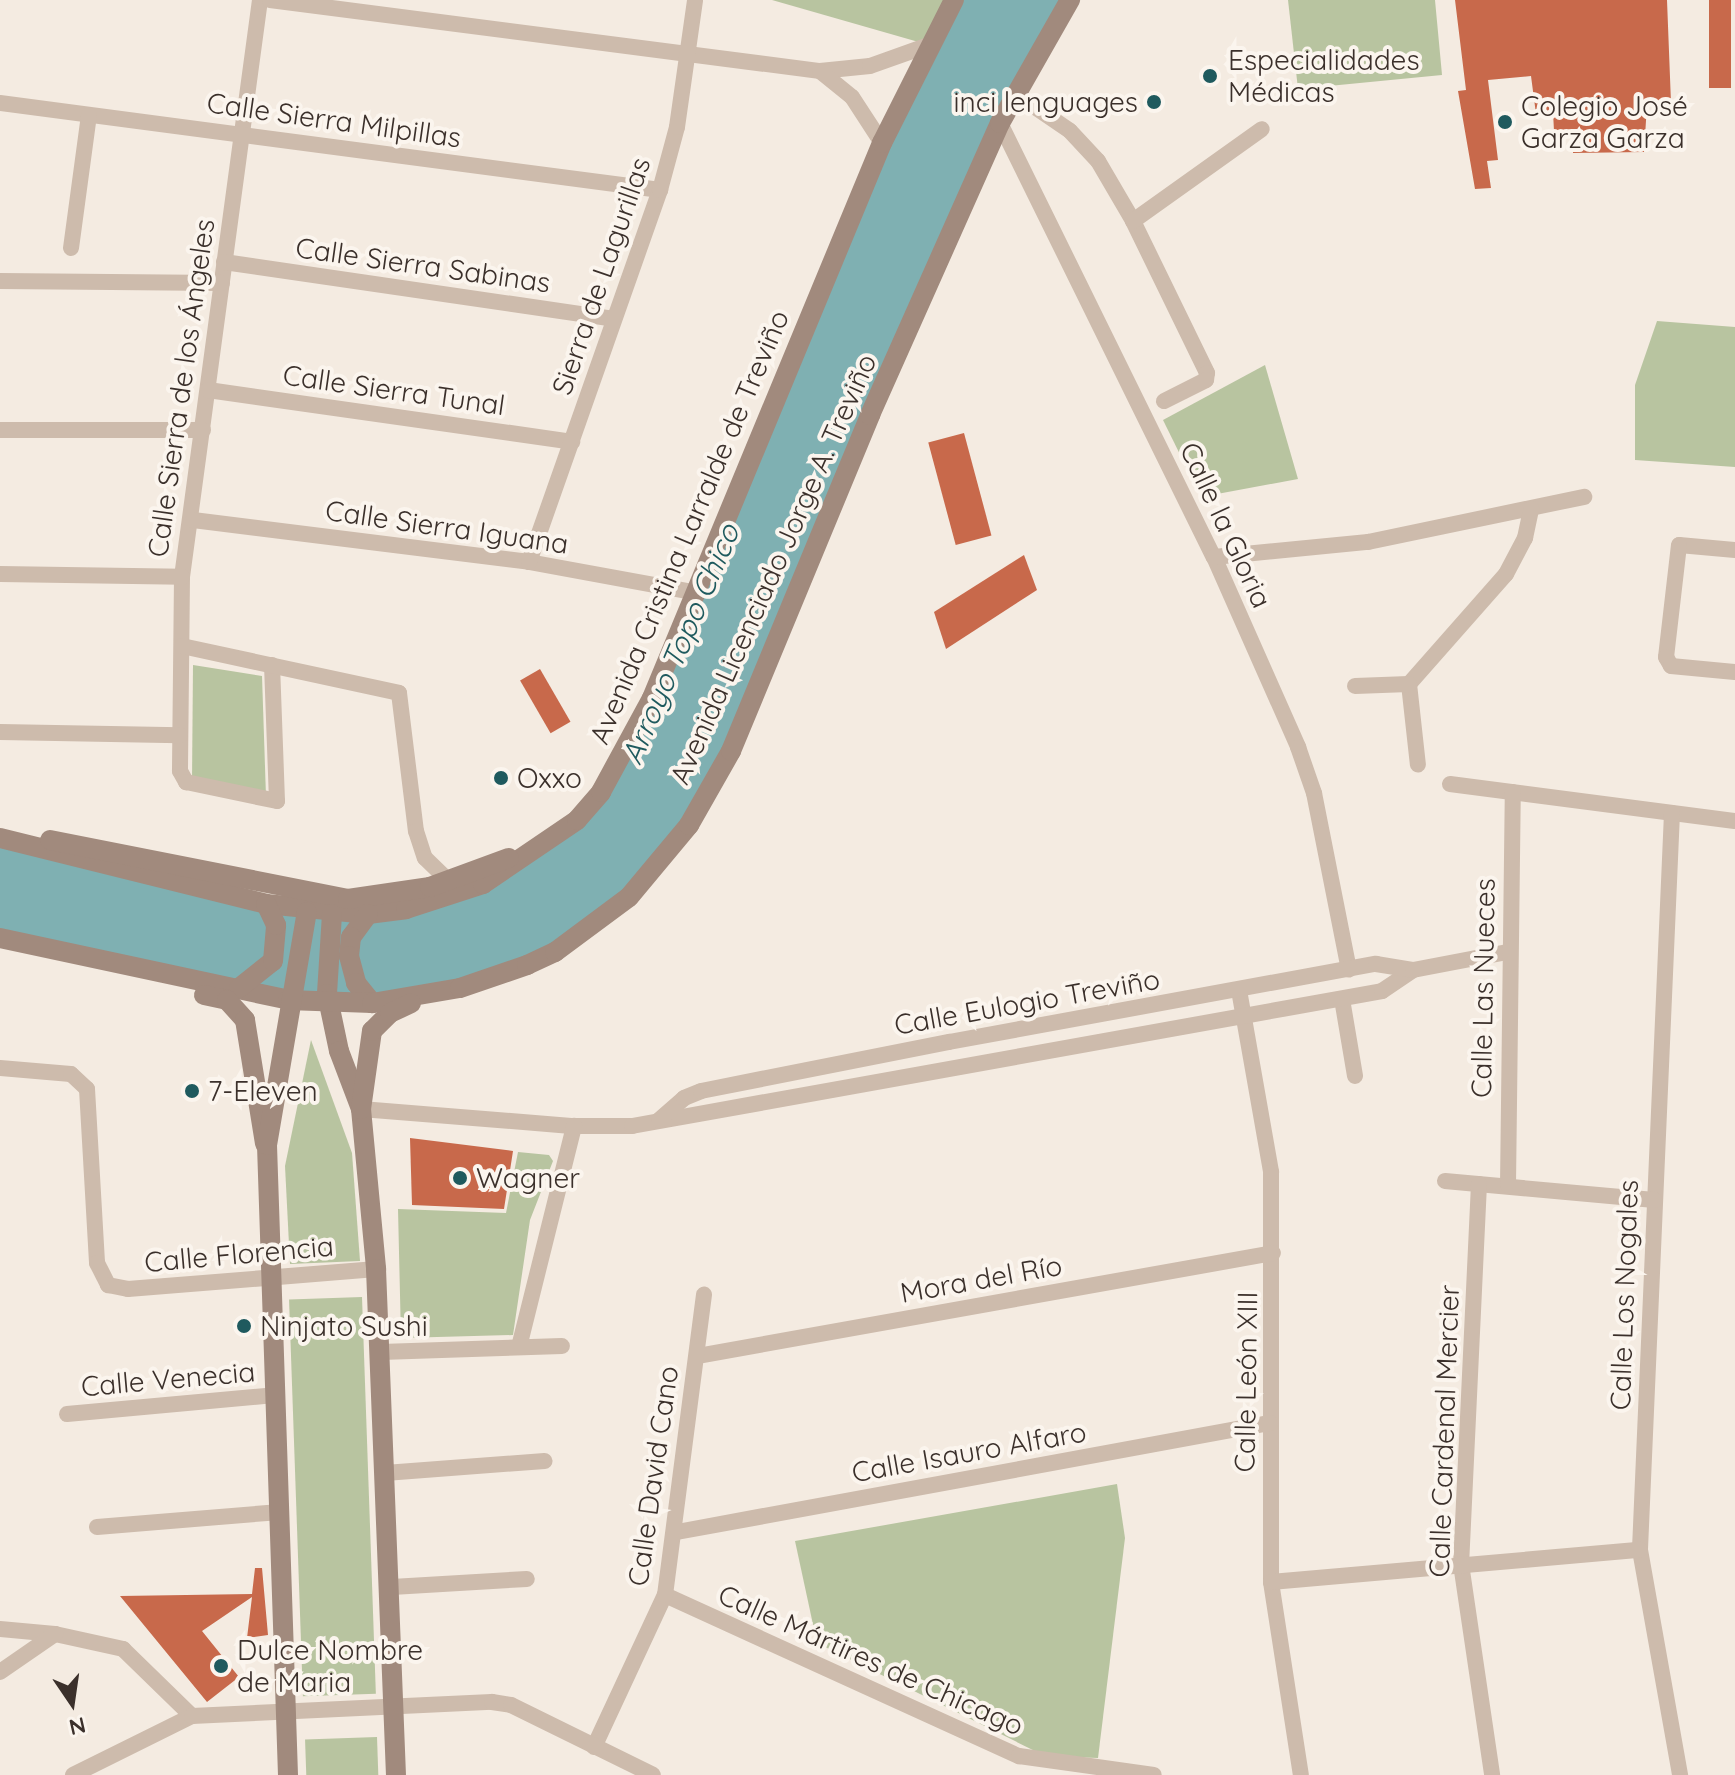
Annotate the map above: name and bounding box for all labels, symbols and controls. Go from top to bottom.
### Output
place label: Especialidades Médicas [1228,43,1420,109]
marker: Especialidades Médicas [1199,65,1221,87]
place label: inci lenguages [954,85,1138,119]
street label: Calle Sierra Milpillas [205,86,463,154]
place label: Colegio José Garza Garza [1521,89,1688,155]
marker: inci lenguages [1145,93,1163,111]
marker: Colegio José Garza Garza [1496,113,1514,131]
street label: Sierra de Lagurillas [545,153,657,399]
street label: Calle Sierra de los Ángeles [141,217,221,559]
street label: Calle Sierra Sabinas [294,231,552,299]
street label: Avenida Cristina Larralde de Treviño [582,305,796,749]
street label: Avenida Licenciado Jorge A. Treviño [663,349,883,789]
street label: Calle Sierra Tunal [281,358,507,422]
street label: Calle la Gloria [1173,437,1279,613]
street label: Calle Sierra Iguana [323,493,571,561]
water label: Arroyo Topo Chico [613,519,747,769]
place label: Oxxo [517,761,582,795]
marker: Oxxo [492,769,510,787]
street label: Calle Las Nueces [1464,878,1502,1098]
street label: Calle Eulogio Treviño [892,962,1162,1042]
place label: 7-Eleven [208,1074,318,1108]
marker: 7-Eleven [183,1082,201,1100]
place label: Wagner [476,1161,580,1195]
marker: Wagner [451,1169,469,1187]
street label: Calle Los Nogales [1603,1179,1645,1411]
street label: Calle Florencia [143,1229,335,1279]
street label: Mora del Río [897,1248,1065,1310]
street label: Calle Cardenal Mercier [1422,1284,1466,1578]
street label: Calle León XIII [1228,1291,1264,1473]
place label: Ninjato Sushi [260,1309,428,1343]
marker: Ninjato Sushi [235,1317,253,1335]
street label: Calle Venecia [80,1355,256,1403]
street label: Calle David Cano [621,1364,685,1588]
street label: Calle Isauro Alfaro [849,1415,1089,1489]
street label: Calle Mártires de Chicago [713,1577,1029,1743]
place label: Dulce Nombre de Maria [237,1633,423,1699]
marker: Dulce Nombre de Maria [212,1657,230,1675]
north arrow [32,1663,112,1743]
text: N [66,1711,88,1742]

